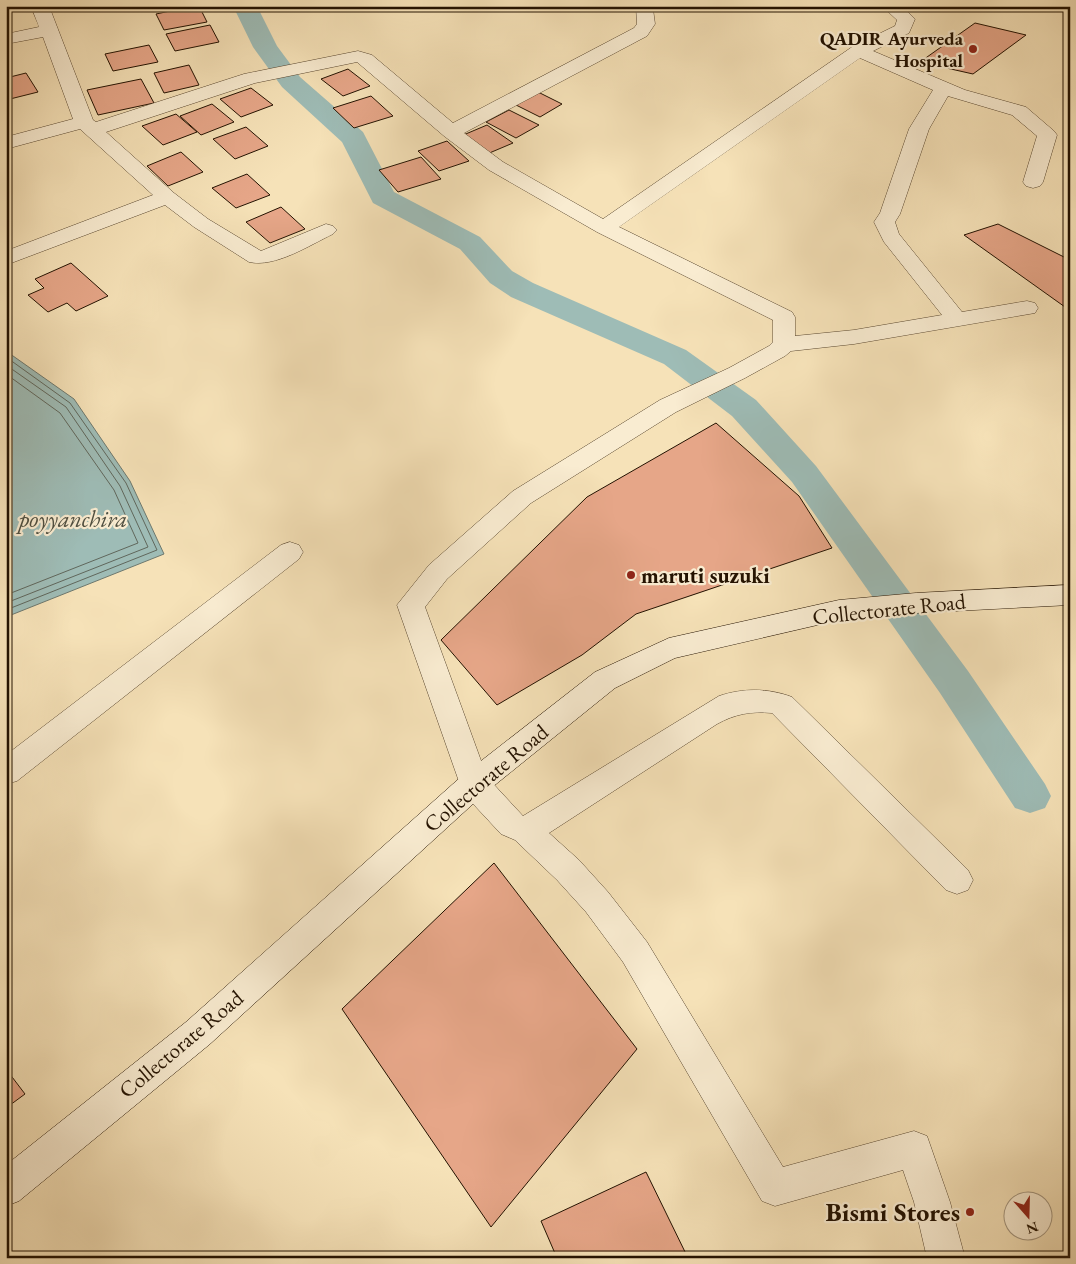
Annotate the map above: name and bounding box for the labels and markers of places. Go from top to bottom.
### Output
place label: QADIR Ayurveda Hospital [820,26,964,73]
marker: QADIR Ayurveda Hospital [967,43,979,55]
place label: maruti suzuki [641,561,770,590]
marker: maruti suzuki [625,569,637,581]
place label: Bismi Stores [826,1195,960,1229]
marker: Bismi Stores [964,1206,976,1218]

